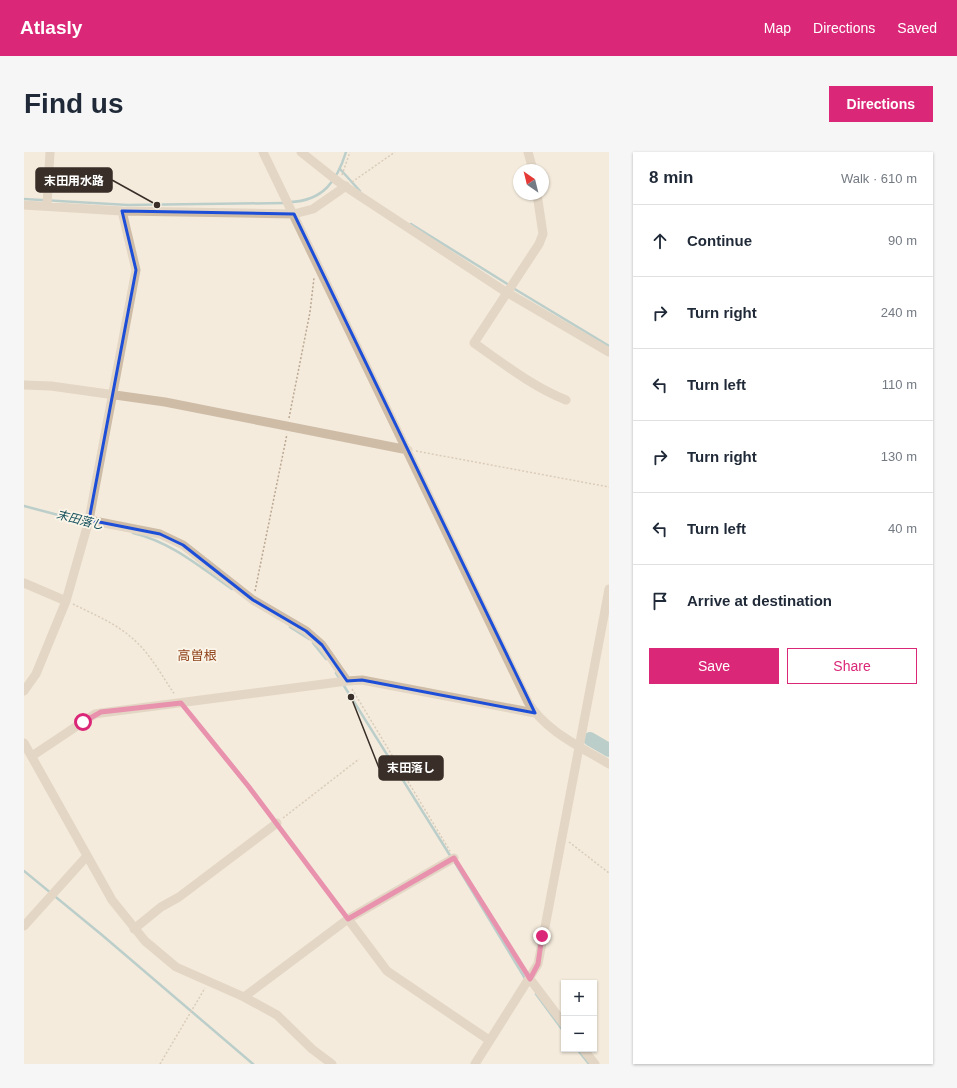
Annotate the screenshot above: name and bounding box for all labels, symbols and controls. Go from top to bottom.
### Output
text: Atlasly [20,17,82,38]
text: Map [764,20,791,36]
text: Directions [813,20,875,36]
text: Saved [897,20,937,36]
button: Directions [829,86,933,122]
text: Find us [24,88,124,119]
north arrow [513,164,549,200]
callout: 末田用水路 [36,168,112,192]
text: 8 min [649,168,693,187]
text: Walk · 610 m [841,171,917,186]
text: 末田用水路 [44,174,104,188]
icon: ahead [649,230,671,252]
text: Continue [687,232,752,249]
text: 90 m [888,233,917,248]
icon: right [649,302,671,324]
text: Turn right [687,304,757,321]
text: 240 m [881,305,917,320]
icon: left [649,374,671,396]
text: Turn left [687,376,746,393]
text: 110 m [882,377,917,392]
icon: right [649,446,671,468]
text: Turn right [687,448,757,465]
text: 130 m [881,449,917,464]
water label: 末田落し [55,507,105,533]
icon: left [649,518,671,540]
text: Turn left [687,520,746,537]
text: 40 m [888,521,917,536]
icon: arrive [649,590,671,612]
text: Arrive at destination [687,592,832,609]
district label: 高曽根 [177,648,217,663]
button: Save [649,648,779,684]
button: Share [787,648,917,684]
route start [74,713,92,731]
callout: 末田落し [379,756,443,780]
text: 末田落し [387,761,435,775]
route end [533,927,551,945]
map controls [561,980,597,1052]
button: + [561,980,597,1016]
button: − [561,1016,597,1052]

